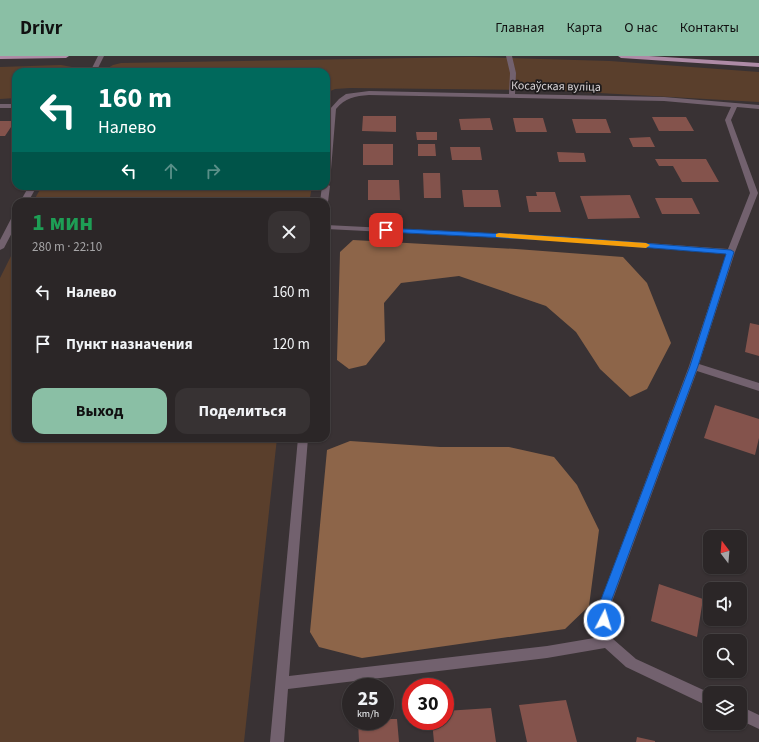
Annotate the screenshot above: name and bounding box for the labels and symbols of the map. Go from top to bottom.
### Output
street label: Косаўская вуліца [511,77,601,96]
pin [369,213,403,247]
north arrow [703,530,747,574]
position arrow [583,599,625,641]
speed limit sign: 30 [402,678,454,730]

